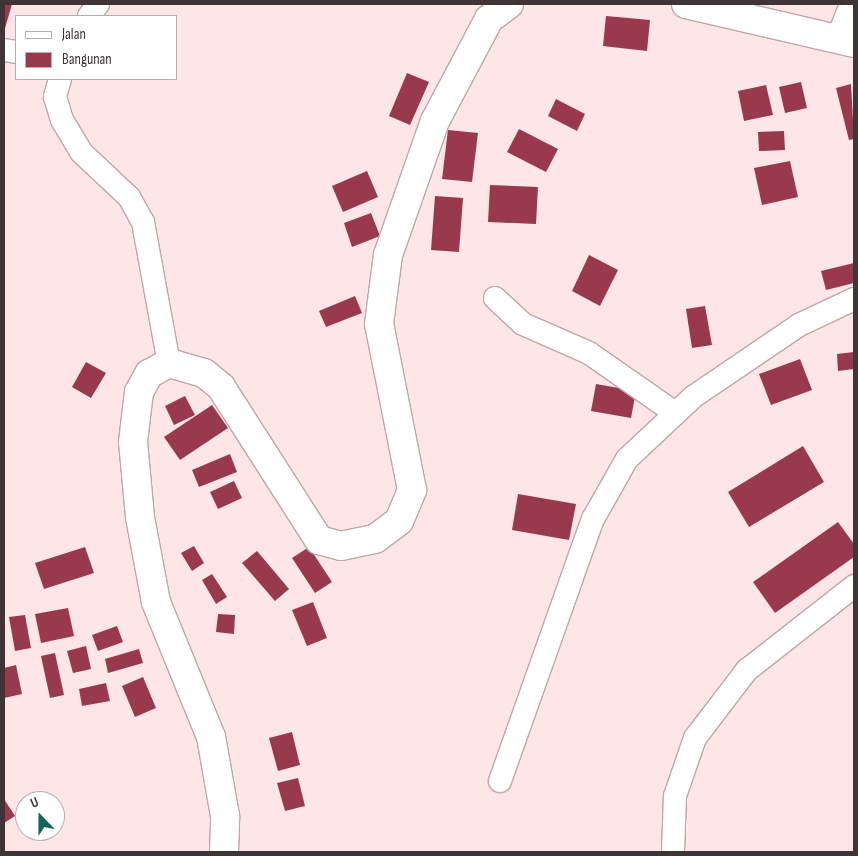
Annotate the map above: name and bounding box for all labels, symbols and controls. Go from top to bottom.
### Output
legend [15,15,178,80]
text: Jalan [62,25,86,44]
text: Bangunan [62,50,112,69]
north arrow [15,791,65,841]
text: U [28,793,41,812]

